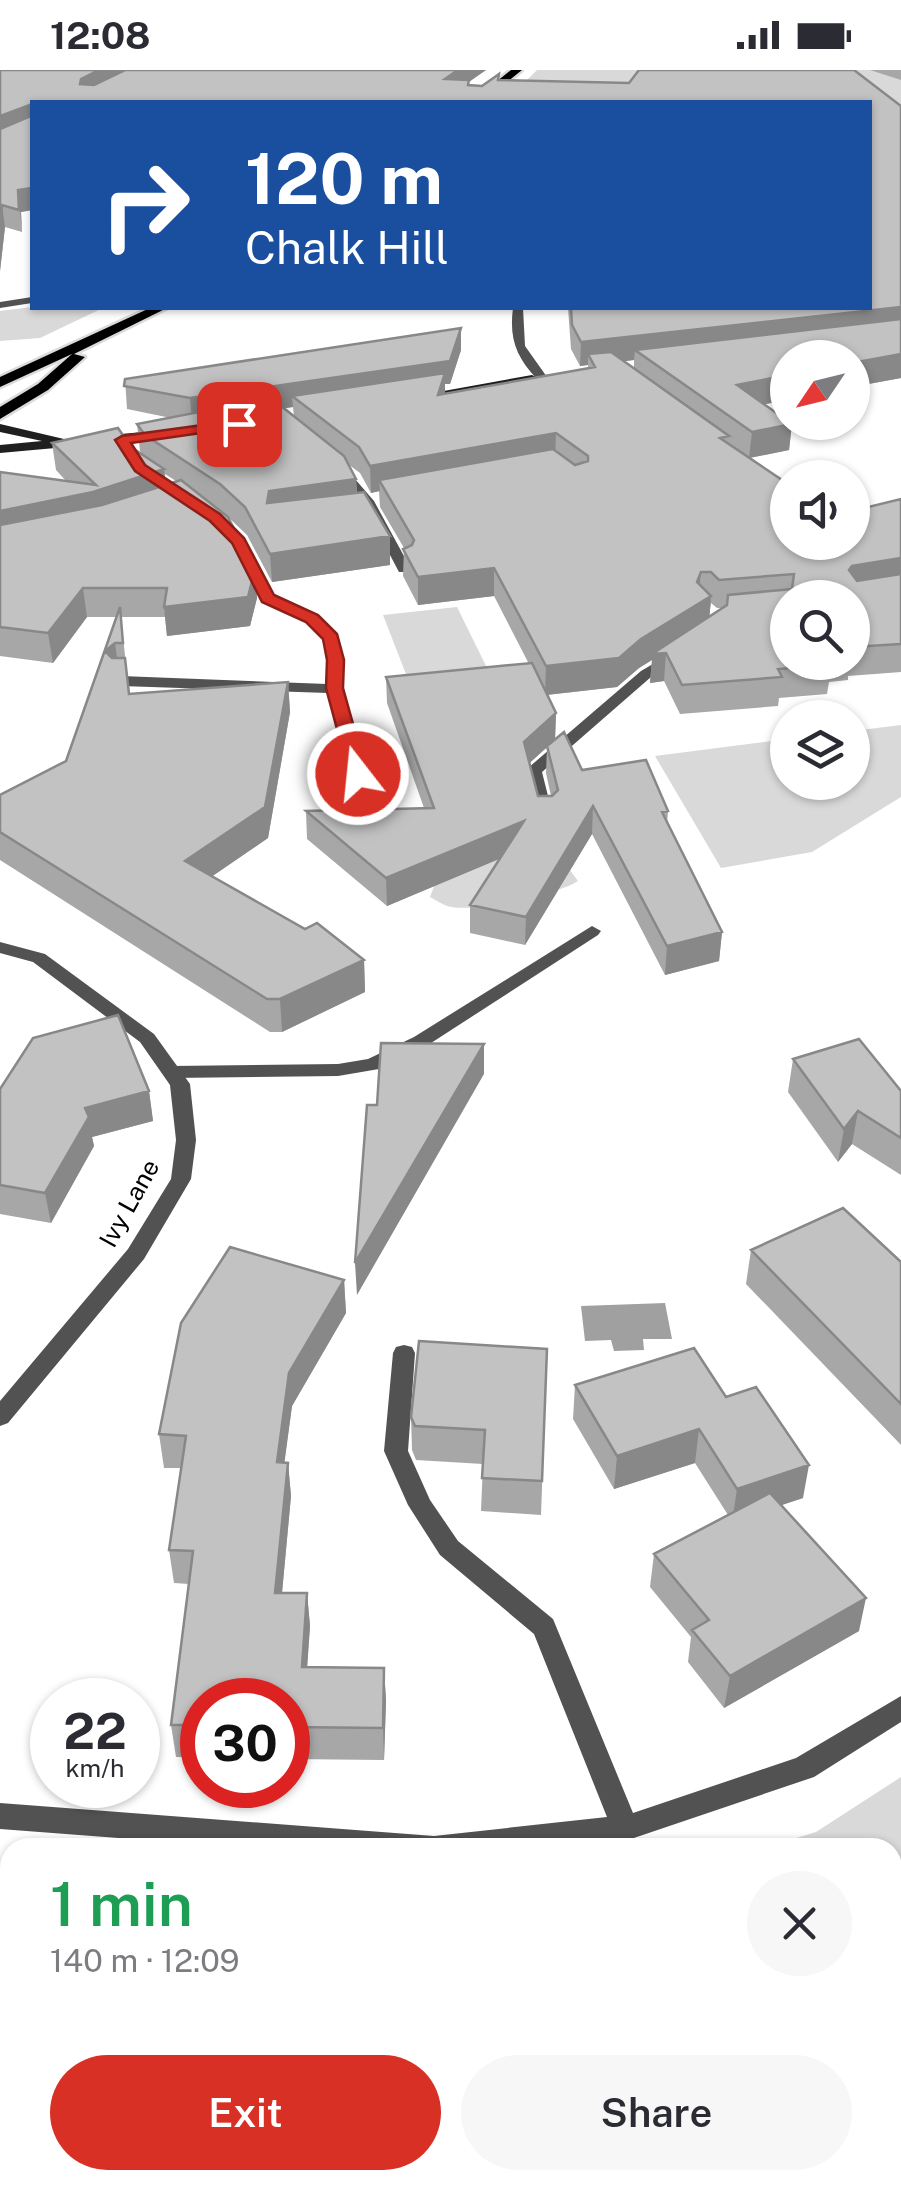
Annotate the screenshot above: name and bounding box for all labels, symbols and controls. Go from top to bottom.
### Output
text: 12:08 [50,13,151,58]
text: 120 m [245,137,443,220]
icon: right [80,140,210,270]
text: Chalk Hill [245,221,449,274]
north arrow [770,340,870,440]
map controls [770,340,870,800]
pin [197,382,282,467]
icon: arrive [212,397,267,452]
button: sound [770,460,870,560]
button: search [770,580,870,680]
button: layers [770,700,870,800]
position arrow [306,722,410,826]
street label: Ivy Lane [93,1154,165,1252]
speed limit sign: 30 [180,1678,310,1808]
text: 22 [63,1701,127,1760]
text: km/h [66,1753,124,1783]
text: 1 min [50,1869,193,1940]
button: close [747,1871,852,1976]
text: 140 m · 12:09 [50,1942,240,1979]
button: Exit [50,2055,441,2170]
button: Share [461,2055,852,2170]

